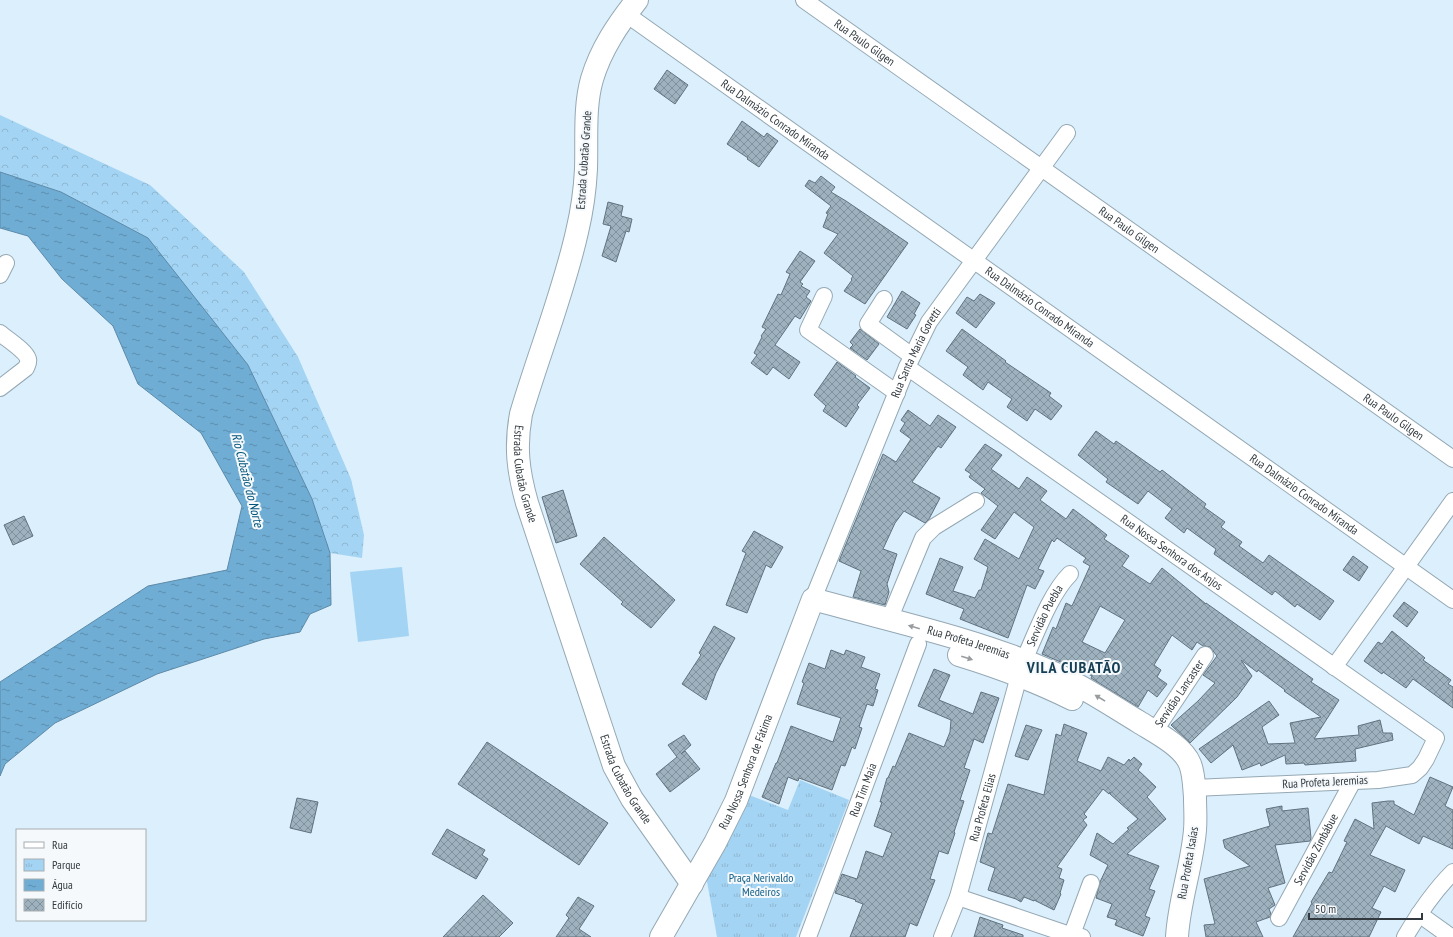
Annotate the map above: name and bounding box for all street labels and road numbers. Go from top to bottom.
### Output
street label: Rua Paulo Gilgen [831,16,898,69]
street label: Rua Dalmázio Conrado Miranda [718,76,833,163]
street label: Estrada Cubatão Grande [573,110,594,210]
street label: Rua Paulo Gilgen [1096,203,1162,256]
street label: Rua Dalmázio Conrado Miranda [983,263,1097,351]
street label: Rua Santa Maria Goretti [887,304,944,400]
street label: Rua Paulo Gilgen [1361,390,1427,443]
street label: Estrada Cubatão Grande [511,424,541,525]
street label: Rua Dalmázio Conrado Miranda [1247,450,1362,538]
street label: Rua Nossa Senhora dos Anjos [1118,511,1226,593]
street label: Servidão Puebla [1023,581,1066,648]
street label: Rua Profeta Jeremias [926,622,1012,662]
street label: Servidão Lancaster [1151,656,1207,730]
street label: Rua Nossa Senhora de Fátima [715,712,775,832]
street label: Estrada Cubatão Grande [597,732,655,827]
street label: Rua Tim Maia [846,761,880,819]
street label: Rua Profeta Elias [966,772,999,843]
street label: Rua Profeta Jeremias [1282,772,1368,791]
street label: Servidão Zimbábue [1290,811,1341,888]
street label: Rua Profeta Isaías [1174,825,1201,900]

